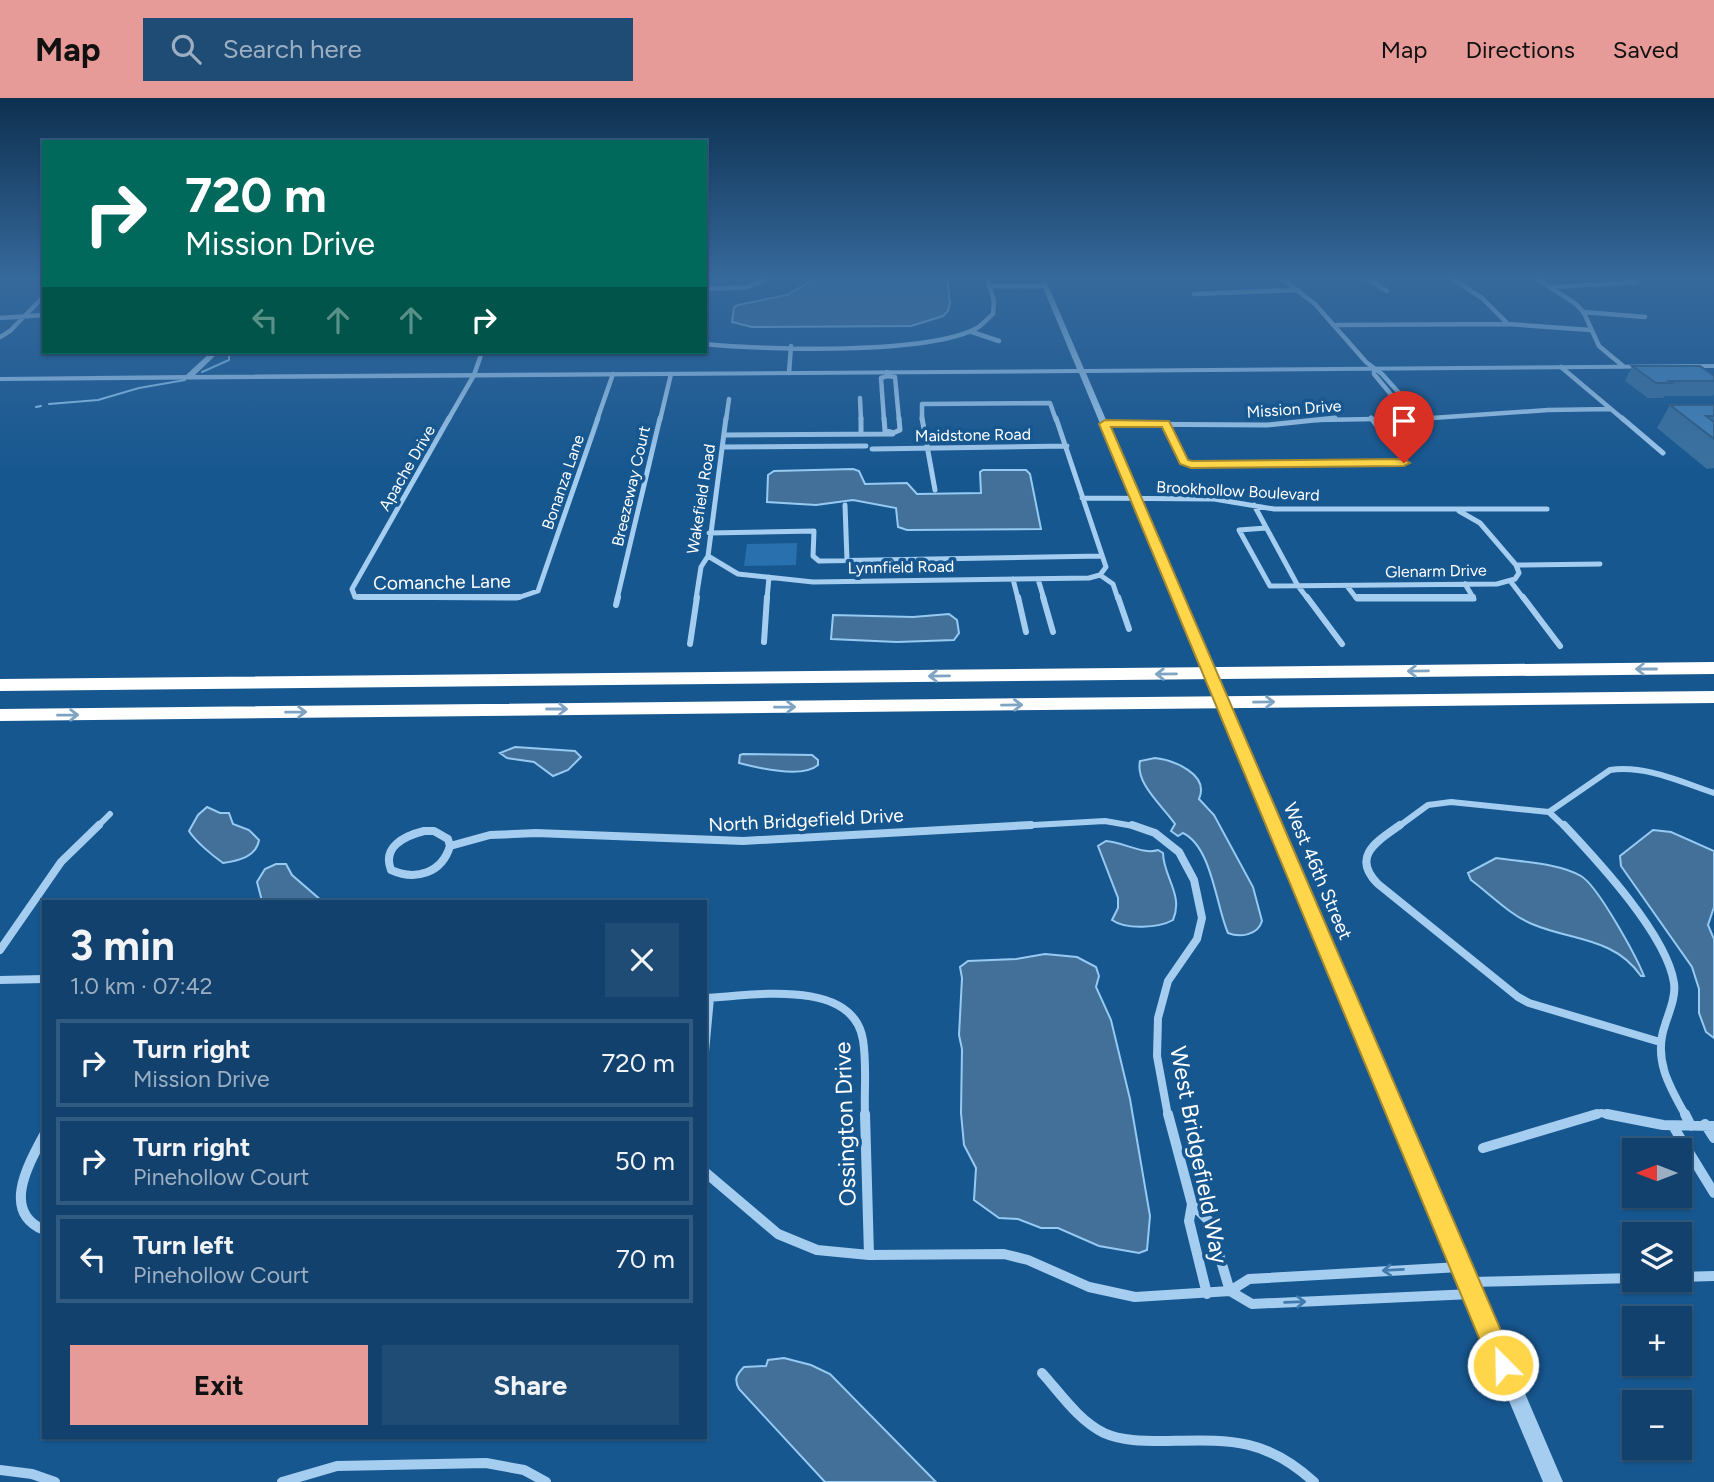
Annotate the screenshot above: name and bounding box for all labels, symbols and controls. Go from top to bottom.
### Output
search box [143,18,633,81]
text: Map [35,30,101,69]
icon: search [167,30,205,68]
text: Search here [223,33,362,65]
text: Map [1381,35,1427,64]
text: Directions [1465,35,1575,64]
text: Saved [1613,35,1679,64]
text: 720 m [185,165,327,224]
icon: right [70,168,161,259]
text: Mission Drive [185,225,375,263]
icon: left [246,301,284,339]
icon: ahead [319,301,357,339]
icon: ahead [392,301,430,339]
icon: right [465,301,503,339]
pin [1374,391,1434,463]
street label: Mission Drive [1246,396,1342,422]
icon: arrive [1385,402,1423,440]
street label: Apache Drive [375,422,439,514]
street label: Breezeway Court [608,424,654,548]
street label: Maidstone Road [915,424,1031,446]
street label: Bonanza Lane [538,432,588,532]
street label: Wakefield Road [683,443,719,555]
street label: Brookhollow Boulevard [1156,477,1320,505]
street label: Lynnfield Road [848,557,954,577]
street label: Glenarm Drive [1385,561,1487,581]
street label: Comanche Lane [373,569,511,595]
one-way arrow [1635,662,1658,676]
one-way arrow [1407,664,1430,678]
one-way arrow [1155,667,1178,681]
one-way arrow [928,669,951,683]
one-way arrow [1253,695,1276,709]
one-way arrow [1001,698,1024,712]
one-way arrow [773,700,796,714]
one-way arrow [546,702,569,716]
one-way arrow [284,705,307,719]
one-way arrow [56,708,79,721]
street label: West 46th Street [1279,799,1357,943]
street label: North Bridgefield Drive [708,803,904,837]
text: 3 min [70,920,175,971]
button: close [605,923,679,997]
text: 1.0 km · 07:42 [70,972,213,1000]
text: Turn right [133,1033,250,1065]
street label: Ossington Drive [828,1041,862,1207]
icon: right [74,1044,112,1082]
street label: West Bridgefield Way [1164,1044,1234,1266]
text: 720 m [601,1047,675,1079]
text: Mission Drive [133,1065,270,1093]
text: Turn right [133,1131,250,1163]
north arrow [1622,1138,1692,1208]
map controls [1622,1138,1692,1460]
icon: right [74,1142,112,1180]
text: 50 m [615,1145,675,1177]
text: Pinehollow Court [133,1163,309,1191]
button: layers [1622,1222,1692,1292]
text: Turn left [133,1229,234,1261]
icon: left [74,1240,112,1278]
text: 70 m [616,1243,675,1275]
text: Pinehollow Court [133,1261,309,1289]
one-way arrow [1382,1264,1405,1277]
one-way arrow [1284,1295,1307,1308]
button: + [1622,1306,1692,1376]
position arrow [1466,1328,1540,1402]
button: Exit [70,1345,368,1425]
button: Share [382,1345,679,1425]
button: − [1622,1390,1692,1460]

